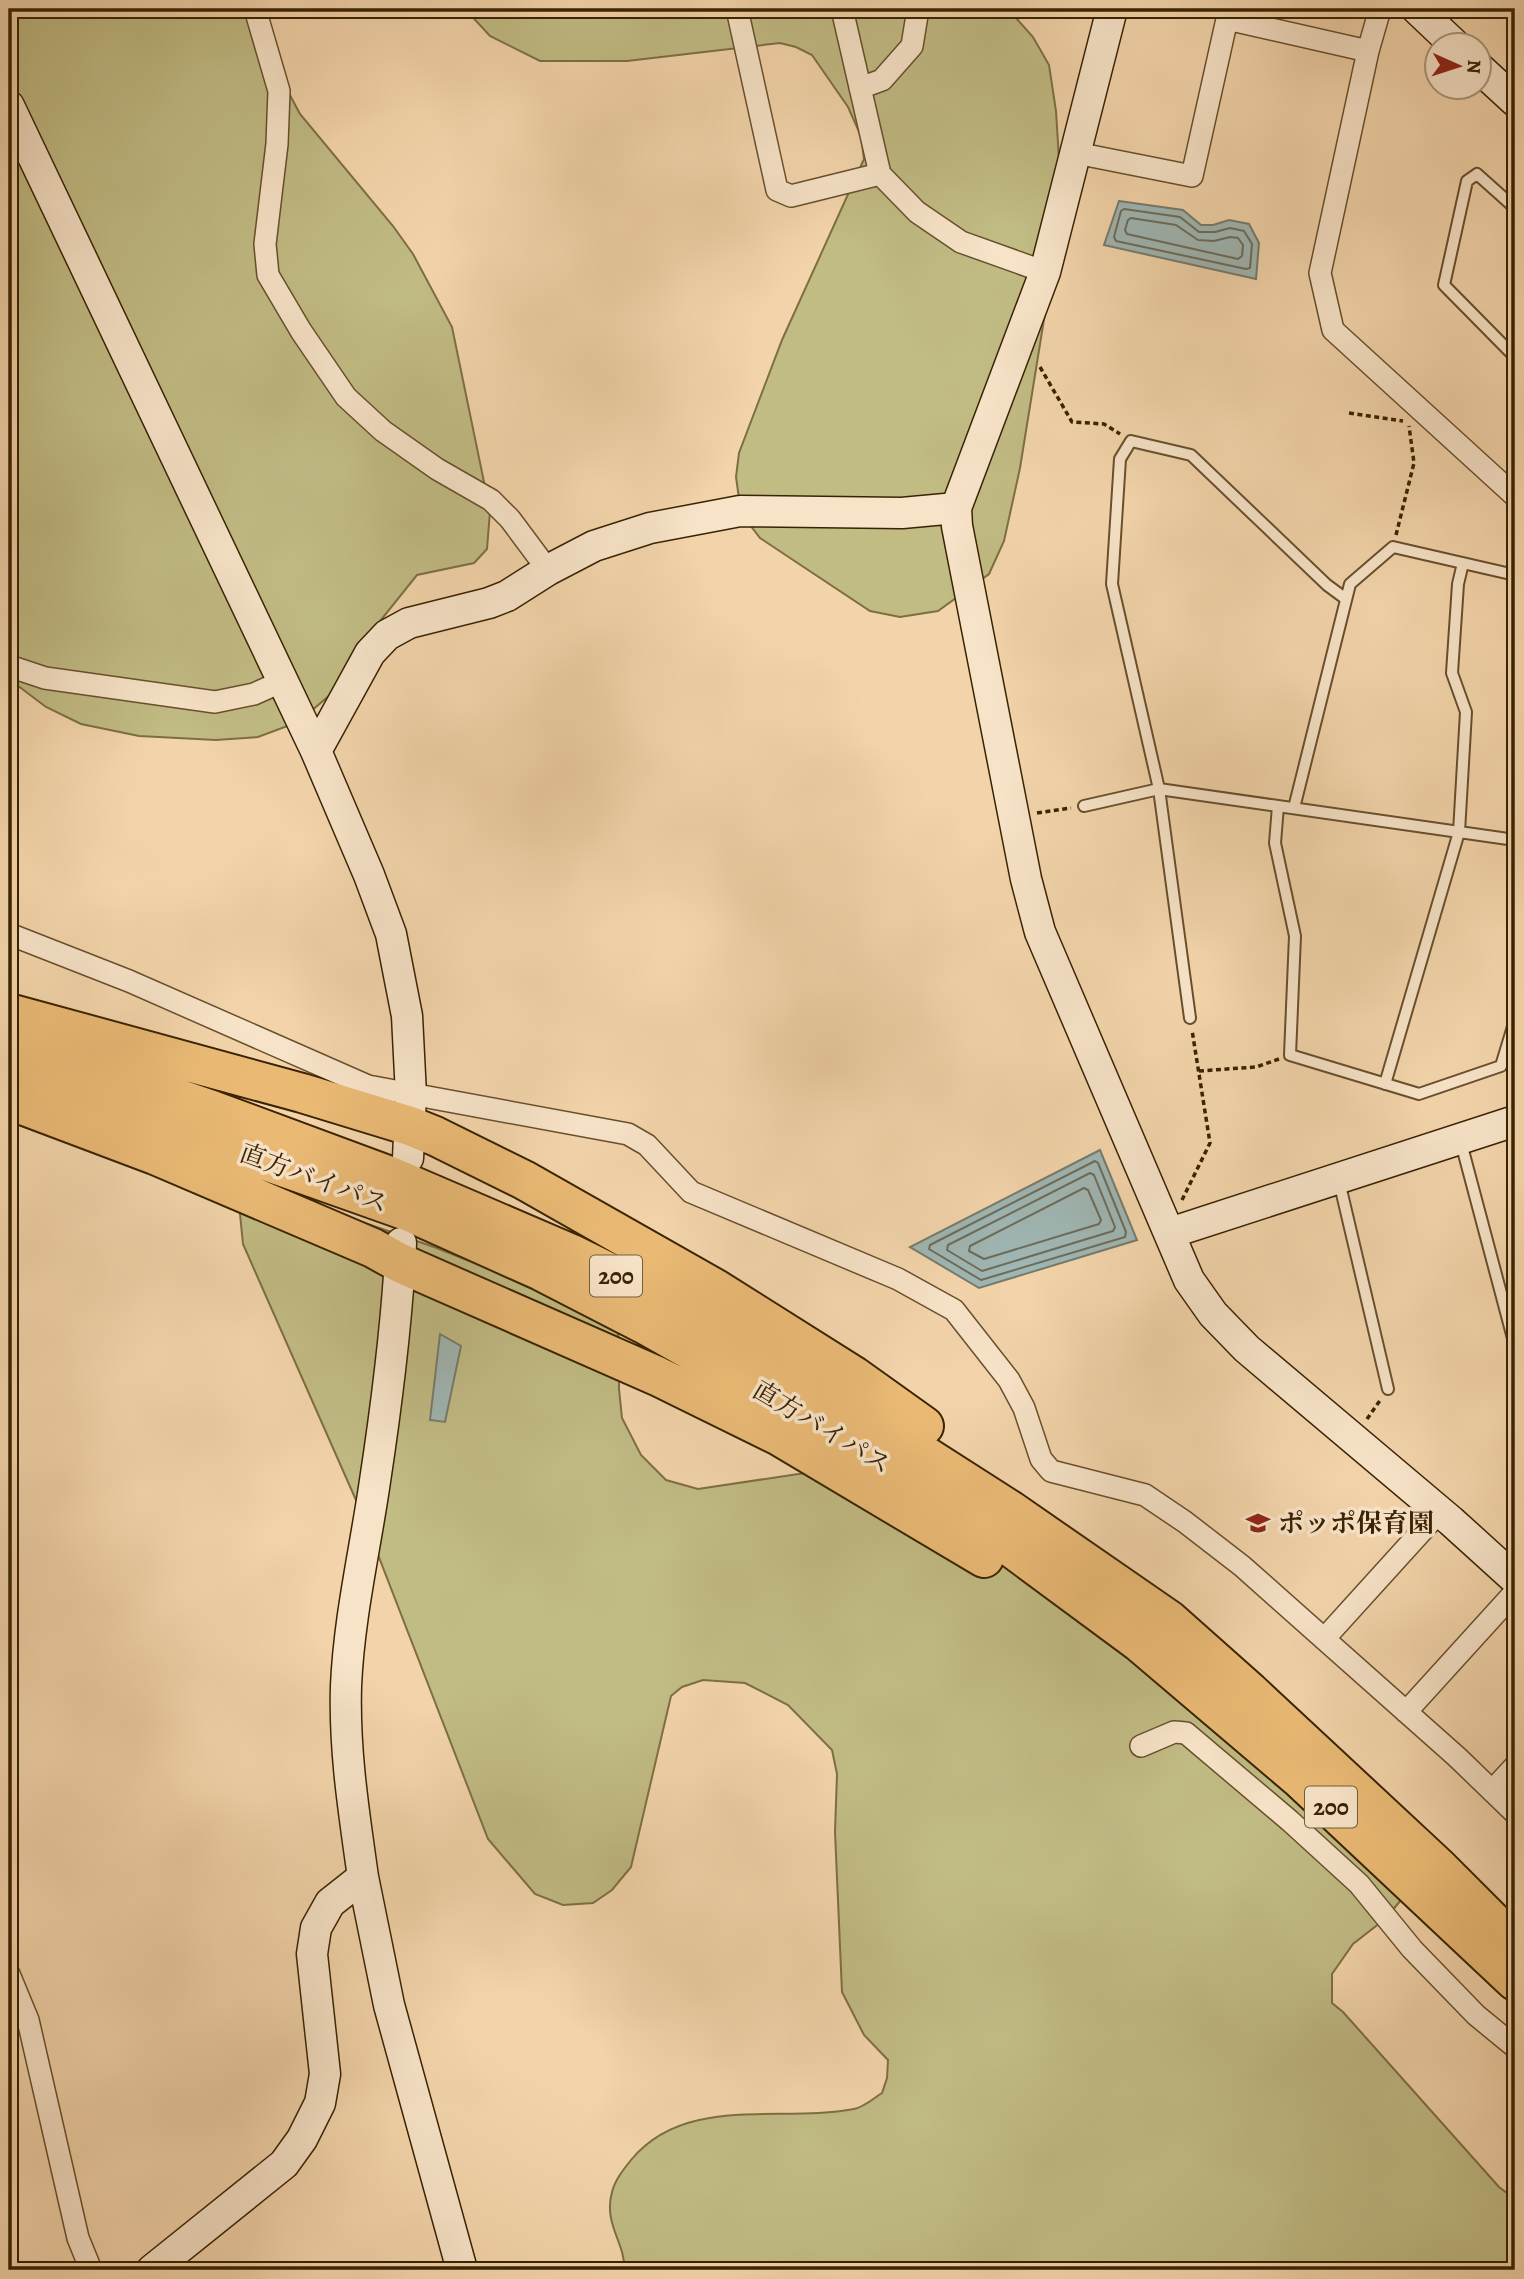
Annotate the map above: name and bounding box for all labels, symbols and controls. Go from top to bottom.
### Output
north arrow [1422,32,1492,102]
text: N [1461,59,1487,75]
street label: 直方バイパス [235,1135,393,1222]
road number: 200 [590,1256,642,1296]
street label: 直方バイパス [746,1372,897,1482]
place label: ポッポ保育園 [1278,1506,1434,1541]
school or university icon: ポッポ保育園 [1244,1509,1272,1537]
road number: 200 [1305,1787,1357,1828]

